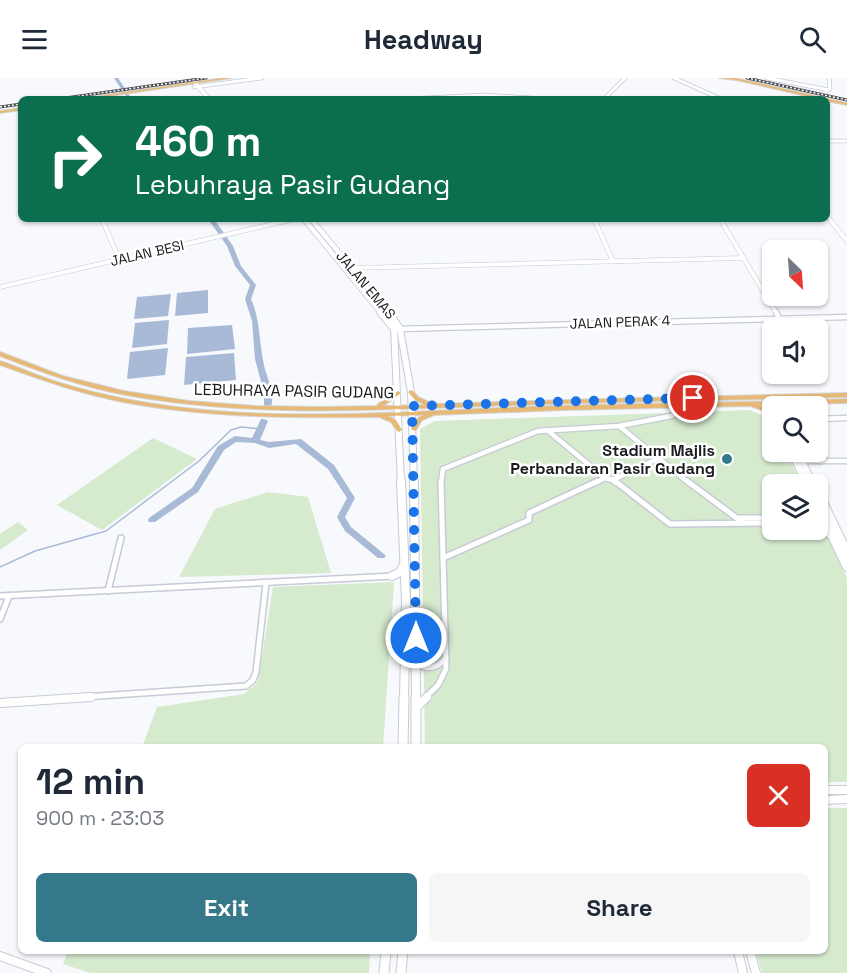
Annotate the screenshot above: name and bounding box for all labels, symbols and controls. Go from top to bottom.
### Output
text: Headway [364,22,483,57]
icon: menu [18,23,51,56]
icon: search [796,23,829,56]
text: 460 m [135,115,261,168]
icon: right [36,120,114,198]
text: Lebuhraya Pasir Gudang [135,167,450,202]
street label: JALAN BESI [108,236,186,270]
north arrow [762,240,828,306]
map controls [762,240,828,540]
street label: JALAN EMAS [332,247,400,323]
street label: JALAN PERAK 4 [569,311,671,333]
button: sound [762,318,828,384]
pin [667,372,718,423]
street label: LEBUHRAYA PASIR GUDANG [194,379,394,403]
icon: arrive [676,381,709,414]
button: search [762,396,828,462]
place label: Stadium Majlis Perbandaran Pasir Gudang [510,440,715,479]
marker: Stadium Majlis Perbandaran Pasir Gudang [720,452,734,466]
button: layers [762,474,828,540]
position arrow [384,606,448,670]
text: 12 min [36,759,145,805]
button: close [747,764,810,827]
text: 900 m · 23:03 [36,805,164,831]
button: Exit [36,873,417,942]
button: Share [429,873,810,942]

